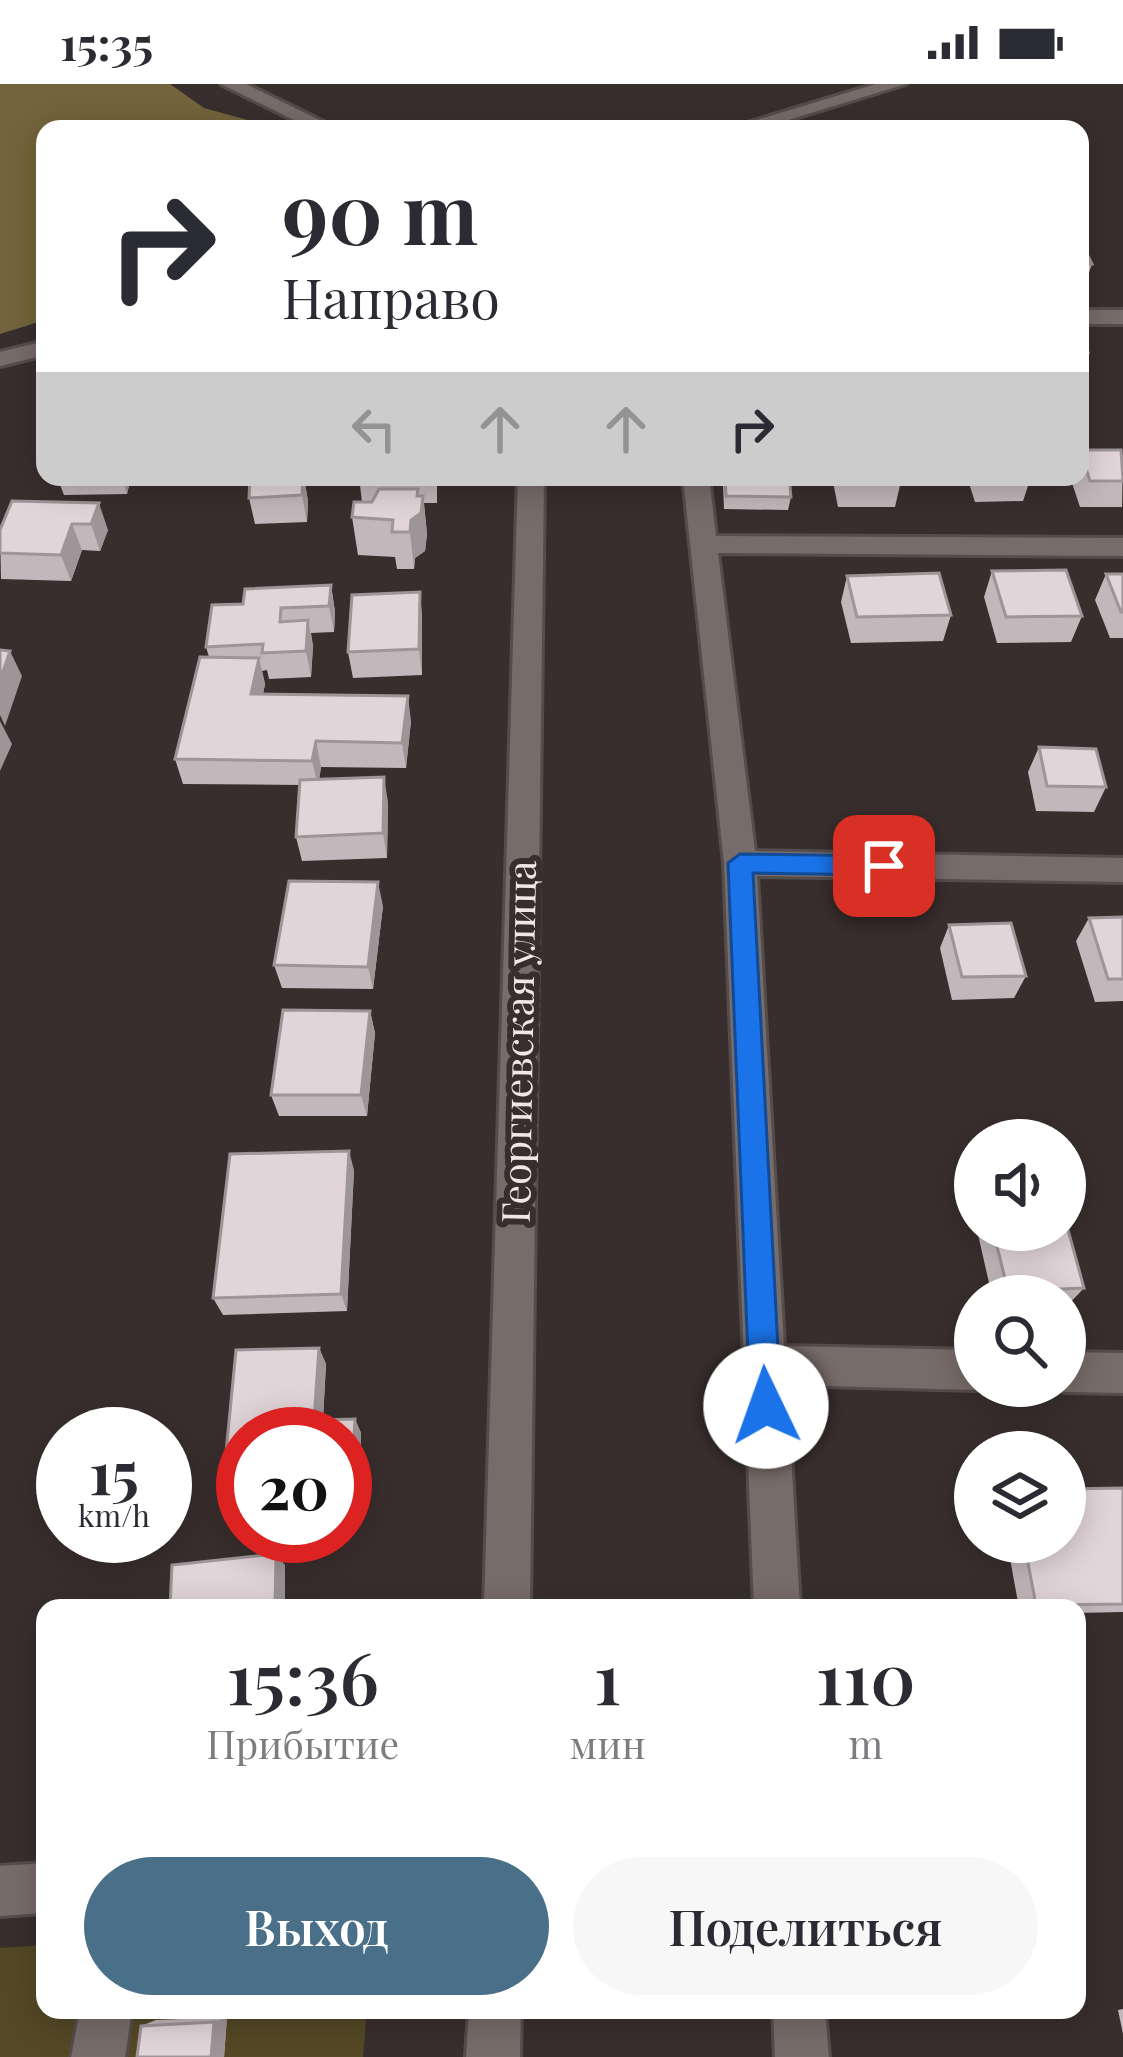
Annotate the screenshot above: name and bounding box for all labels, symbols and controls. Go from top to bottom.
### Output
text: 15:35 [60,12,153,72]
text: 90 m [282,154,478,266]
icon: right [84,168,240,324]
text: Направо [282,261,500,333]
icon: left [341,396,407,462]
icon: ahead [467,396,533,462]
icon: ahead [593,396,659,462]
icon: right [719,396,785,462]
pin [833,815,935,917]
icon: arrive [851,833,917,899]
street label: Георгиевская улица [488,860,546,1224]
map controls [954,1119,1086,1563]
button: sound [954,1119,1086,1251]
button: search [954,1275,1086,1407]
position arrow [703,1343,829,1469]
speed limit sign: 20 [216,1407,372,1563]
text: 15 [89,1430,139,1510]
button: layers [954,1431,1086,1563]
text: km/h [78,1495,150,1535]
text: 15:36 [227,1627,379,1723]
text: 1 [594,1627,621,1723]
text: 110 [816,1627,916,1723]
text: Прибытие [206,1717,399,1769]
text: мин [570,1717,645,1769]
text: m [848,1717,883,1769]
button: Выход [84,1857,549,1995]
button: Поделиться [573,1857,1038,1995]

